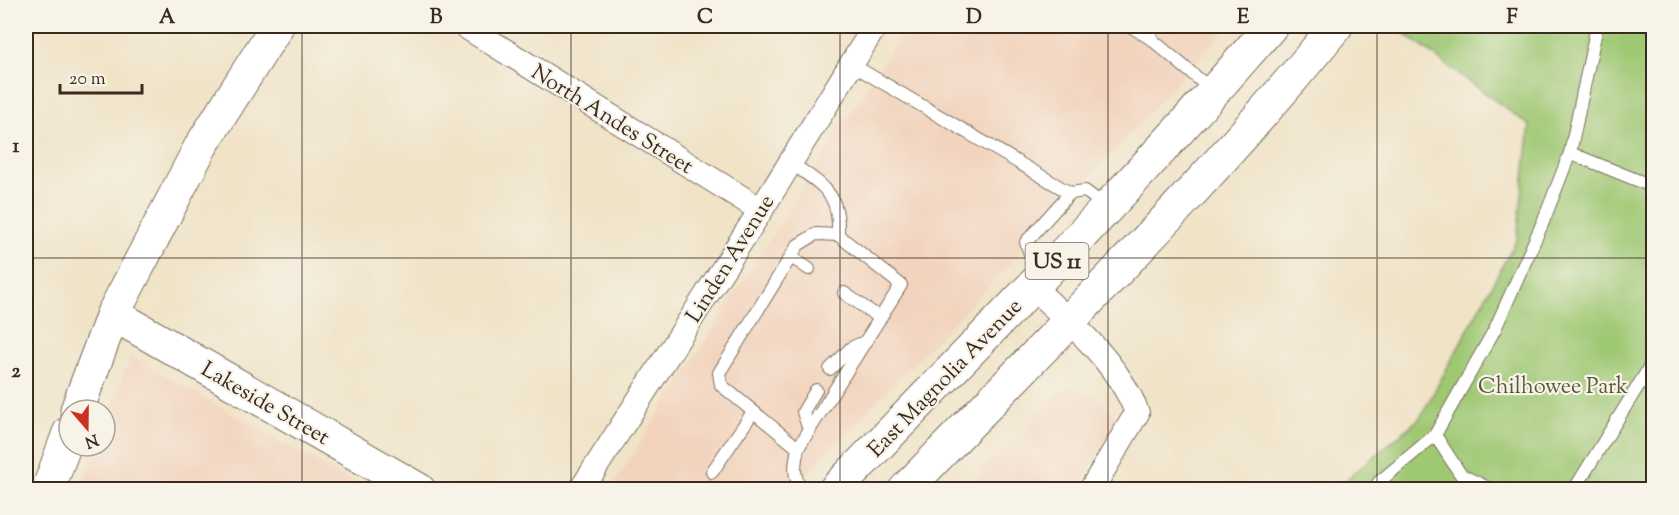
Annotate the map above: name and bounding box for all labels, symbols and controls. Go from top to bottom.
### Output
text: A [159,4,176,33]
text: B [430,4,443,33]
text: C [697,4,713,33]
text: D [966,4,982,33]
text: E [1237,4,1250,33]
text: F [1506,4,1518,33]
scale bar [60,57,142,95]
street label: North Andes Street [524,58,699,184]
text: 20 m [69,67,106,93]
text: 1 [13,133,20,162]
street label: Linden Avenue [679,189,784,330]
road number: US 11 [1026,243,1088,279]
street label: East Magnolia Avenue [862,292,1031,466]
street label: Lakeside Street [194,355,335,455]
text: 2 [11,358,21,387]
park label: Chilhowee Park [1478,372,1628,404]
north arrow [57,398,117,458]
text: N [81,427,101,453]

